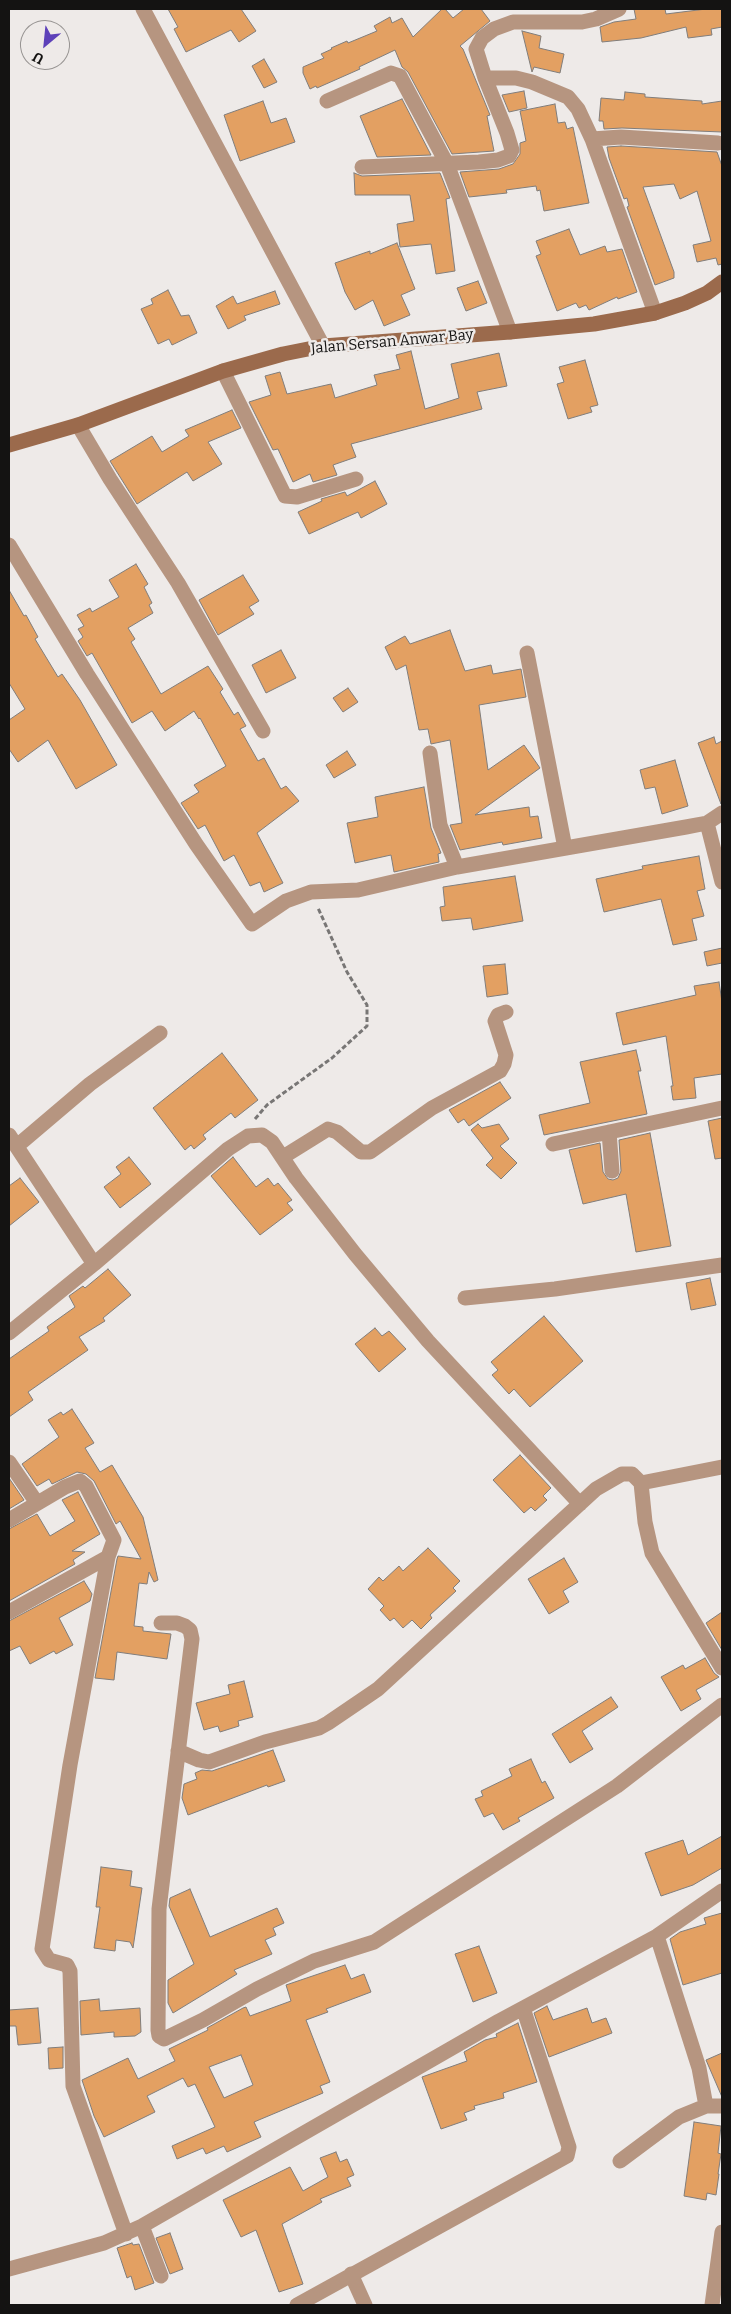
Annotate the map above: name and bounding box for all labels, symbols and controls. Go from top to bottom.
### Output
north arrow [20,20,70,70]
text: U [30,48,47,68]
street label: Jalan Sersan Anwar Bay [310,326,474,358]

